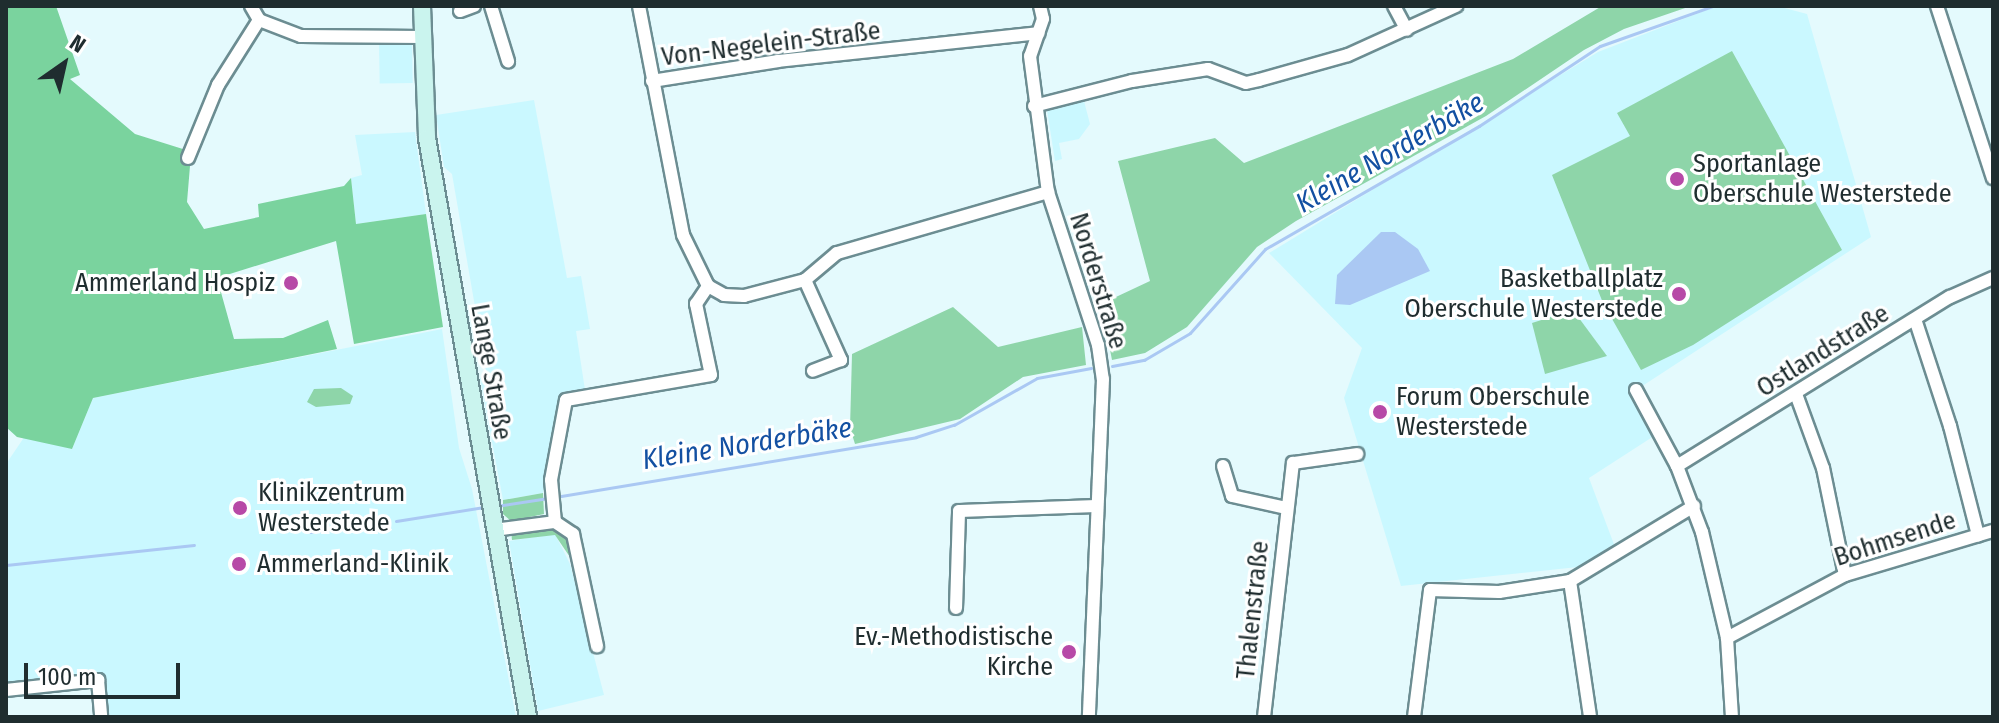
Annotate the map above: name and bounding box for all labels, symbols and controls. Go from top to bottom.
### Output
street label: Von-Negelein-Straße [660,15,882,73]
north arrow [24,24,104,104]
text: N [65,29,91,59]
water label: Kleine Norderbäke [1290,86,1490,220]
place label: Sportanlage Oberschule Westerstede [1693,148,1952,210]
marker: Sportanlage Oberschule Westerstede [1668,170,1686,188]
street label: Norderstraße [1063,209,1133,353]
place label: Basketballplatz Oberschule Westerstede [1404,263,1663,324]
place label: Ammerland Hospiz [75,267,275,299]
marker: Ammerland Hospiz [282,274,300,292]
marker: Basketballplatz Oberschule Westerstede [1670,285,1688,303]
street label: Ostlandstraße [1751,298,1895,404]
street label: Lange Straße [464,301,518,443]
place label: Forum Oberschule Westerstede [1396,381,1590,442]
marker: Forum Oberschule Westerstede [1371,403,1389,421]
water label: Kleine Norderbäke [640,411,854,477]
place label: Klinikzentrum Westerstede [258,477,405,538]
marker: Klinikzentrum Westerstede [229,497,251,519]
street label: Bohmsende [1830,505,1960,573]
street label: Thalenstraße [1230,539,1276,681]
place label: Ammerland-Klinik [257,548,449,580]
marker: Ammerland-Klinik [228,553,250,575]
place label: Ev.-Methodistische Kirche [854,621,1053,682]
marker: Ev.-Methodistische Kirche [1060,643,1078,661]
scale bar [28,647,184,697]
text: 100 m [38,663,96,691]

